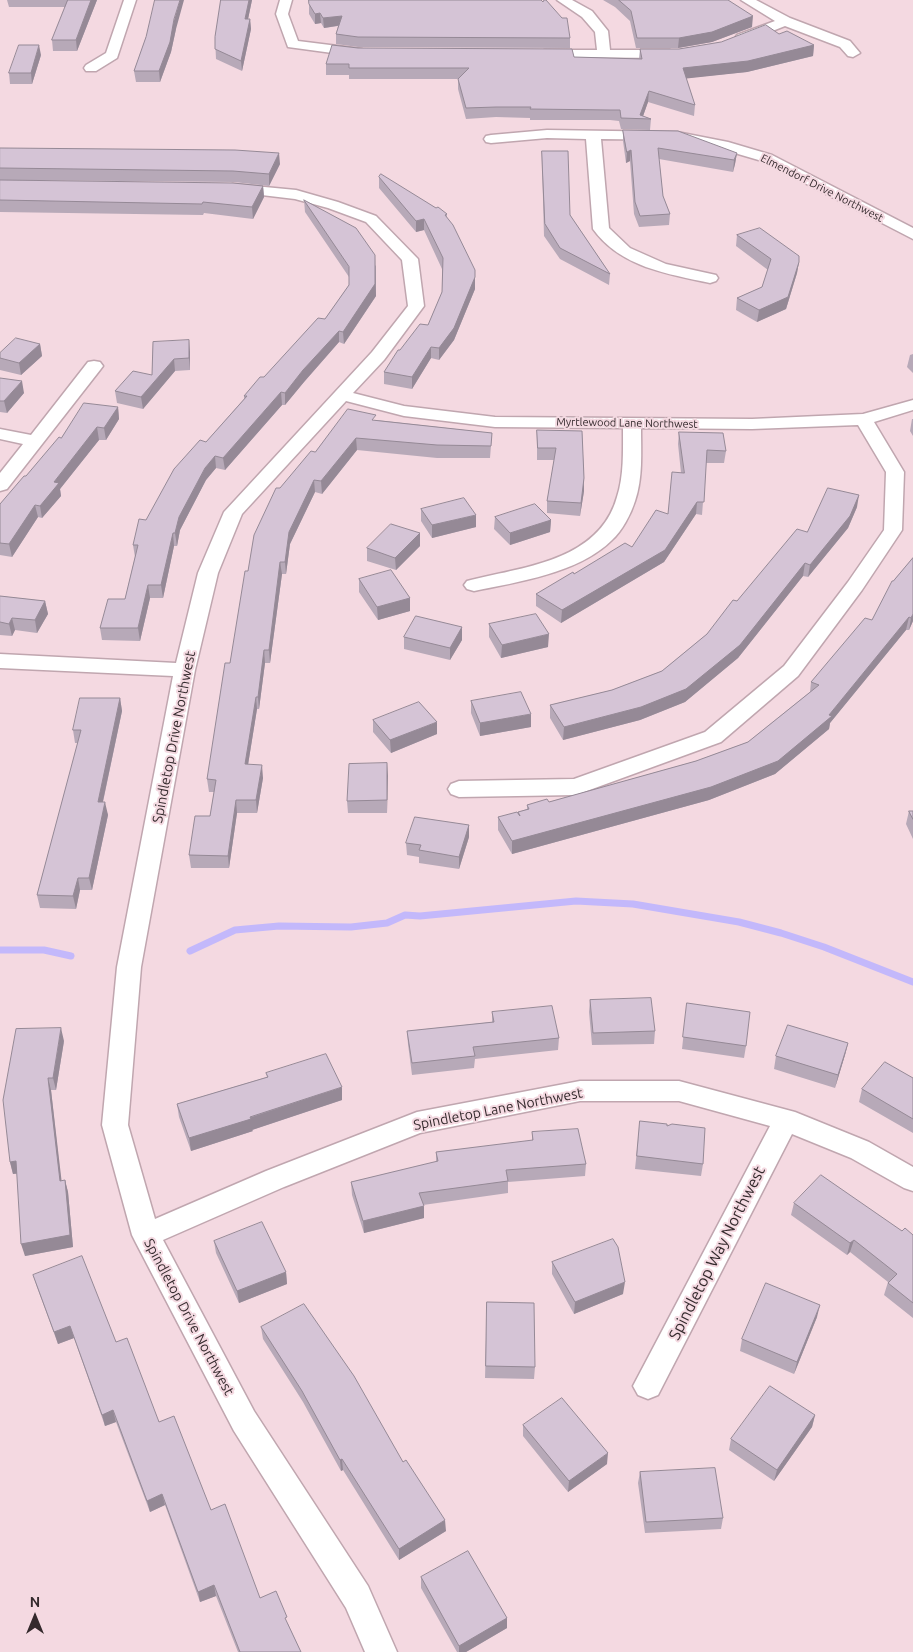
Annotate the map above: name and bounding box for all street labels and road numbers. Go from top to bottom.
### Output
street label: Elmendorf Drive Northwest [758,151,886,225]
street label: Myrtlewood Lane Northwest [556,415,698,431]
street label: Spindletop Drive Northwest [149,650,199,824]
street label: Spindletop Lane Northwest [412,1084,584,1134]
street label: Spindletop Way Northwest [665,1163,769,1343]
street label: Spindletop Drive Northwest [141,1236,237,1398]

